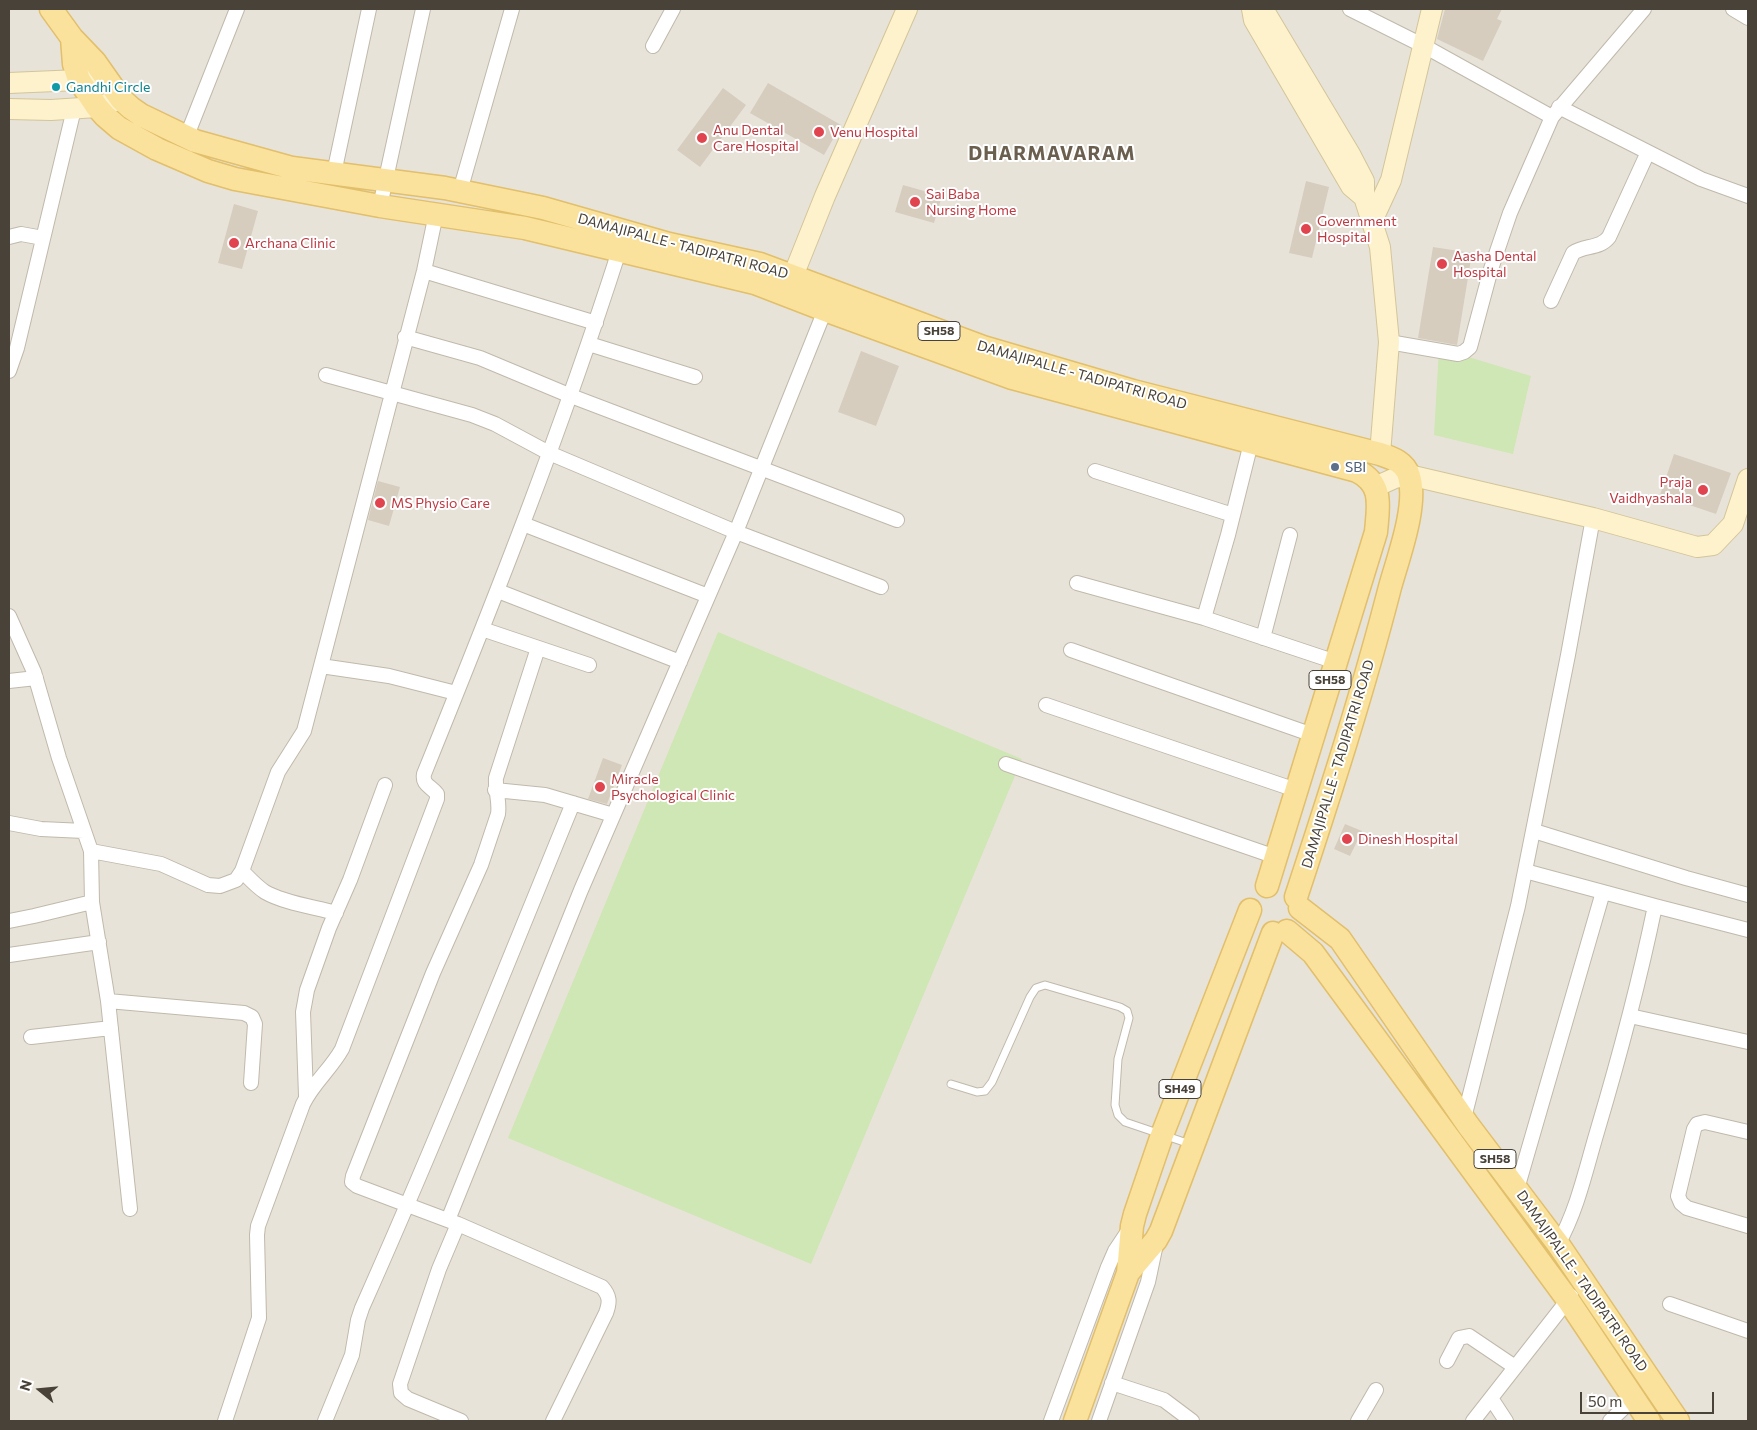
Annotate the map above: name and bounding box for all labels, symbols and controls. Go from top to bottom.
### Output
place label: Gandhi Circle [66,79,150,95]
marker: Gandhi Circle [50,81,62,93]
place label: Anu Dental Care Hospital [713,122,799,154]
place label: Venu Hospital [830,124,918,140]
marker: Venu Hospital [812,125,826,139]
marker: Anu Dental Care Hospital [695,131,709,145]
district label: DHARMAVARAM [967,143,1137,165]
place label: Sai Baba Nursing Home [926,186,1016,218]
marker: Sai Baba Nursing Home [908,195,922,209]
street label: DAMAJIPALLE - TADIPATRI ROAD [576,210,790,282]
place label: Government Hospital [1317,213,1397,246]
marker: Government Hospital [1299,222,1313,236]
place label: Archana Clinic [245,235,336,251]
marker: Archana Clinic [227,236,241,250]
place label: Aasha Dental Hospital [1453,248,1537,280]
marker: Aasha Dental Hospital [1435,257,1449,271]
road number: SH58 [918,322,960,341]
street label: DAMAJIPALLE - TADIPATRI ROAD [975,337,1189,413]
place label: SBI [1345,459,1366,475]
marker: SBI [1329,461,1341,473]
place label: Praja Vaidhyashala [1609,474,1692,507]
marker: Praja Vaidhyashala [1696,483,1710,497]
place label: MS Physio Care [391,495,490,511]
marker: MS Physio Care [373,496,387,510]
street label: DAMAJIPALLE - TADIPATRI ROAD [1298,658,1378,870]
road number: SH58 [1309,670,1351,690]
place label: Miracle Psychological Clinic [611,771,735,804]
marker: Miracle Psychological Clinic [593,780,607,794]
place label: Dinesh Hospital [1358,831,1458,847]
marker: Dinesh Hospital [1340,832,1354,846]
road number: SH49 [1159,1080,1201,1098]
road number: SH58 [1474,1150,1516,1168]
street label: DAMAJIPALLE - TADIPATRI ROAD [1513,1187,1651,1375]
north arrow [15,1365,65,1415]
text: N [16,1378,35,1393]
scale bar [1582,1382,1716,1414]
text: 50 m [1588,1392,1622,1410]

